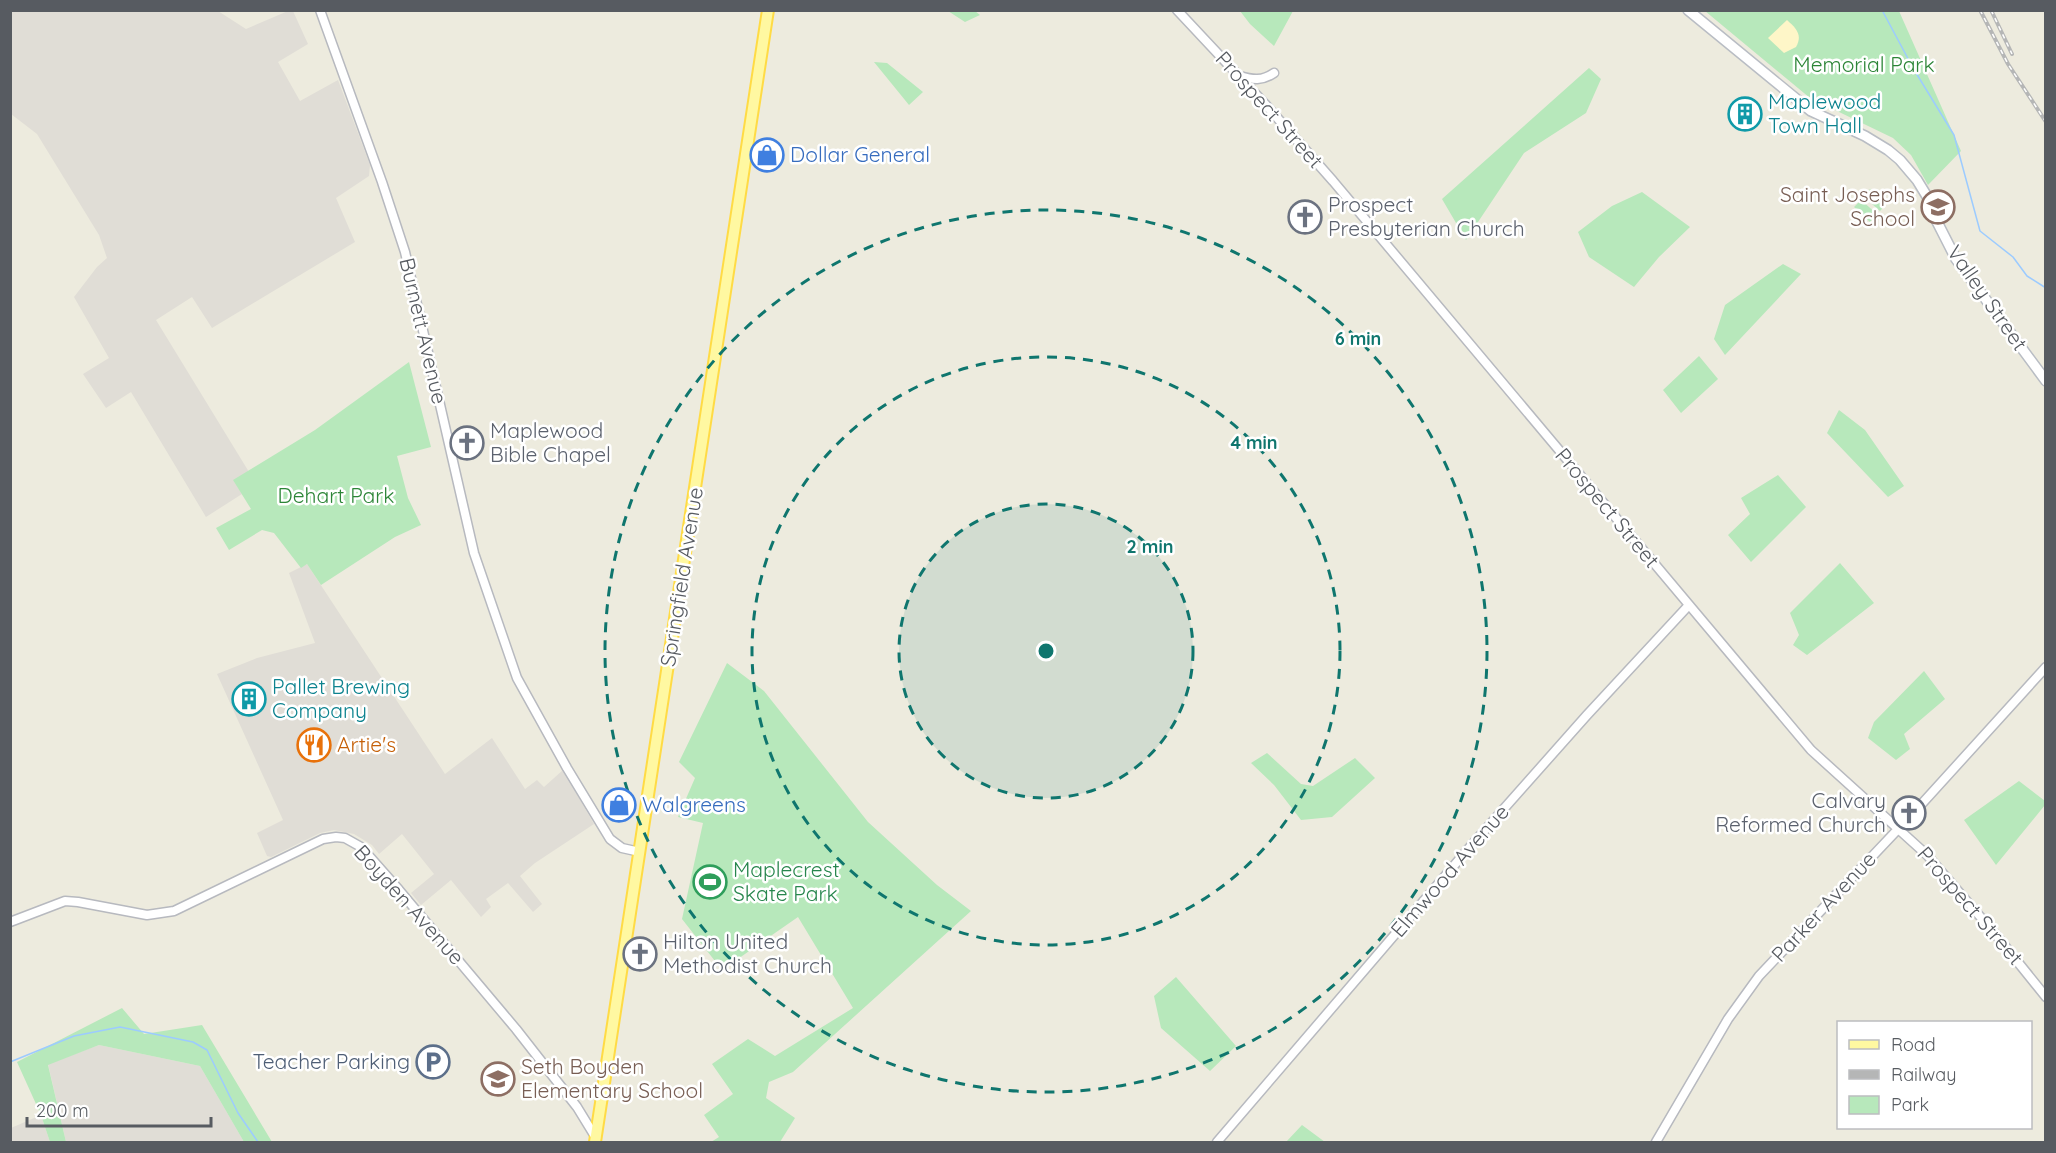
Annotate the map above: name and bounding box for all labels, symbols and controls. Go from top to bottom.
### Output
street label: Prospect Street [1210,45,1329,173]
park label: Memorial Park [1793,51,1935,77]
place label: Maplewood Town Hall [1768,88,1881,138]
building icon: Maplewood Town Hall [1727,96,1763,132]
shop icon: Dollar General [749,137,785,173]
place label: Dollar General [790,141,930,167]
place label: Saint Josephs School [1780,181,1915,231]
school or university icon: Saint Josephs School [1920,189,1956,225]
place label: Prospect Presbyterian Church [1328,191,1525,241]
church icon: Prospect Presbyterian Church [1287,199,1323,235]
street label: Valley Street [1942,240,2034,355]
street label: Burnett Avenue [394,255,453,407]
text: 6 min [1335,327,1381,350]
place label: Maplewood Bible Chapel [490,417,611,467]
church icon: Maplewood Bible Chapel [449,425,485,461]
text: 4 min [1230,431,1278,454]
street label: Prospect Street [1550,442,1665,573]
park label: Dehart Park [277,482,395,508]
street label: Springfield Avenue [654,485,708,668]
text: 2 min [1127,535,1173,558]
centre of rings [1036,641,1056,661]
place label: Pallet Brewing Company [272,673,410,723]
building icon: Pallet Brewing Company [231,681,267,717]
restaurant icon: Artie's [296,727,332,763]
place label: Artie's [337,731,396,757]
shop icon: Walgreens [601,787,637,823]
place label: Calvary Reformed Church [1715,787,1886,837]
place label: Walgreens [642,791,746,817]
church icon: Calvary Reformed Church [1891,795,1927,831]
street label: Elmwood Avenue [1385,799,1514,942]
street label: Boyden Avenue [349,839,470,970]
street label: Prospect Street [1912,841,2029,970]
street label: Parker Avenue [1766,846,1881,967]
place label: Maplecrest Skate Park [733,856,840,906]
sports icon: Maplecrest Skate Park [692,864,728,900]
place label: Hilton United Methodist Church [663,928,832,978]
church icon: Hilton United Methodist Church [622,936,658,972]
legend [1837,1021,2032,1129]
text: Road [1891,1033,1936,1056]
parking icon: Teacher Parking [415,1044,451,1080]
place label: Teacher Parking [252,1048,410,1074]
place label: Seth Boyden Elementary School [521,1053,703,1103]
school or university icon: Seth Boyden Elementary School [480,1061,516,1097]
text: Railway [1891,1063,1957,1086]
scale bar [27,1090,212,1128]
text: Park [1891,1093,1929,1116]
text: 200 m [36,1099,89,1122]

